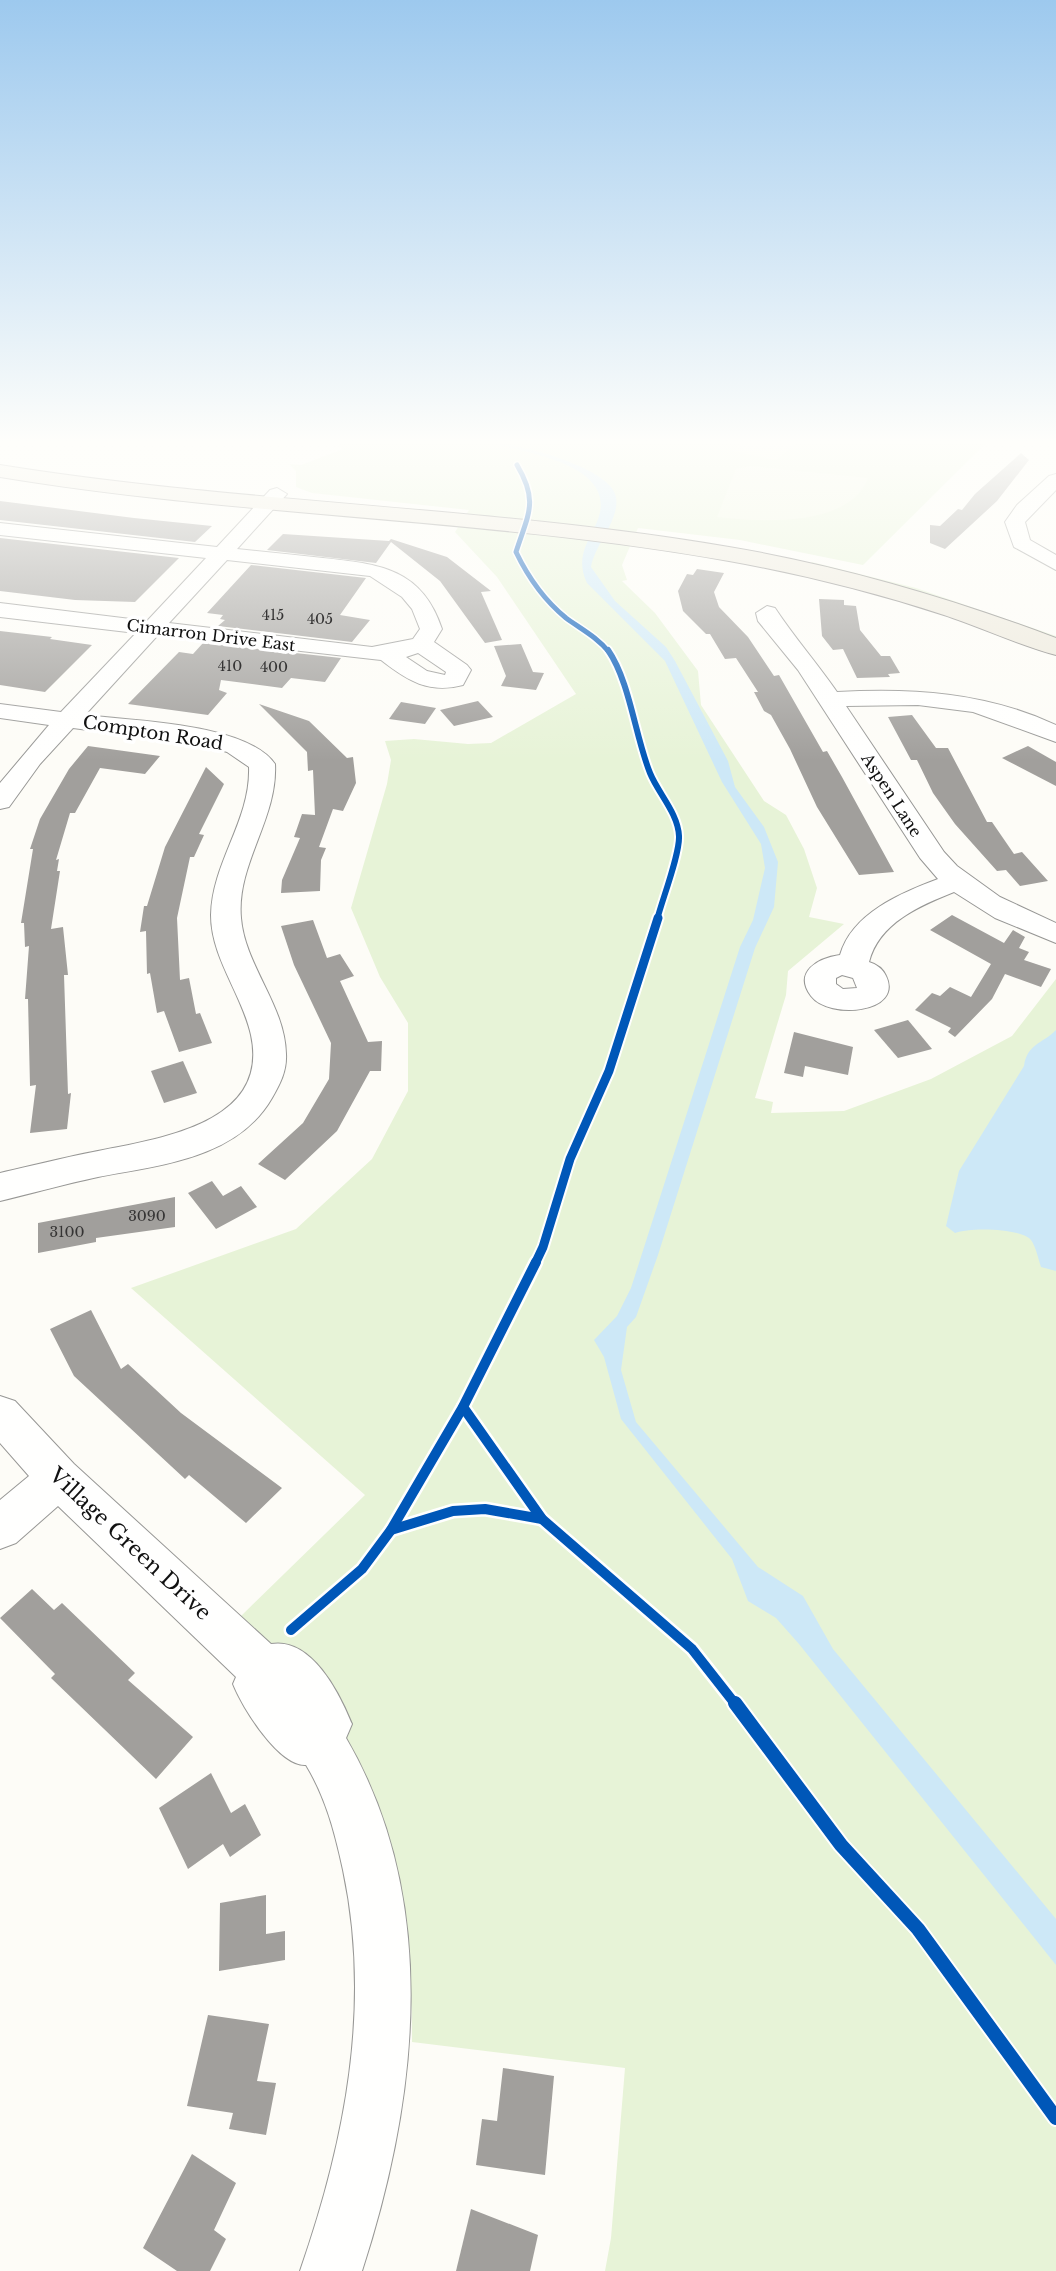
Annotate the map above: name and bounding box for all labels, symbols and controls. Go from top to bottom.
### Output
house number: 415 [262,606,284,624]
house number: 405 [307,610,333,628]
street label: Cimarron Drive East [126,615,296,655]
house number: 410 [218,657,242,675]
house number: 400 [260,658,288,676]
street label: Compton Road [81,711,225,755]
street label: Aspen Lane [857,748,927,841]
house number: 3090 [128,1207,166,1225]
house number: 3100 [50,1223,84,1241]
street label: Village Green Drive [43,1462,216,1626]

